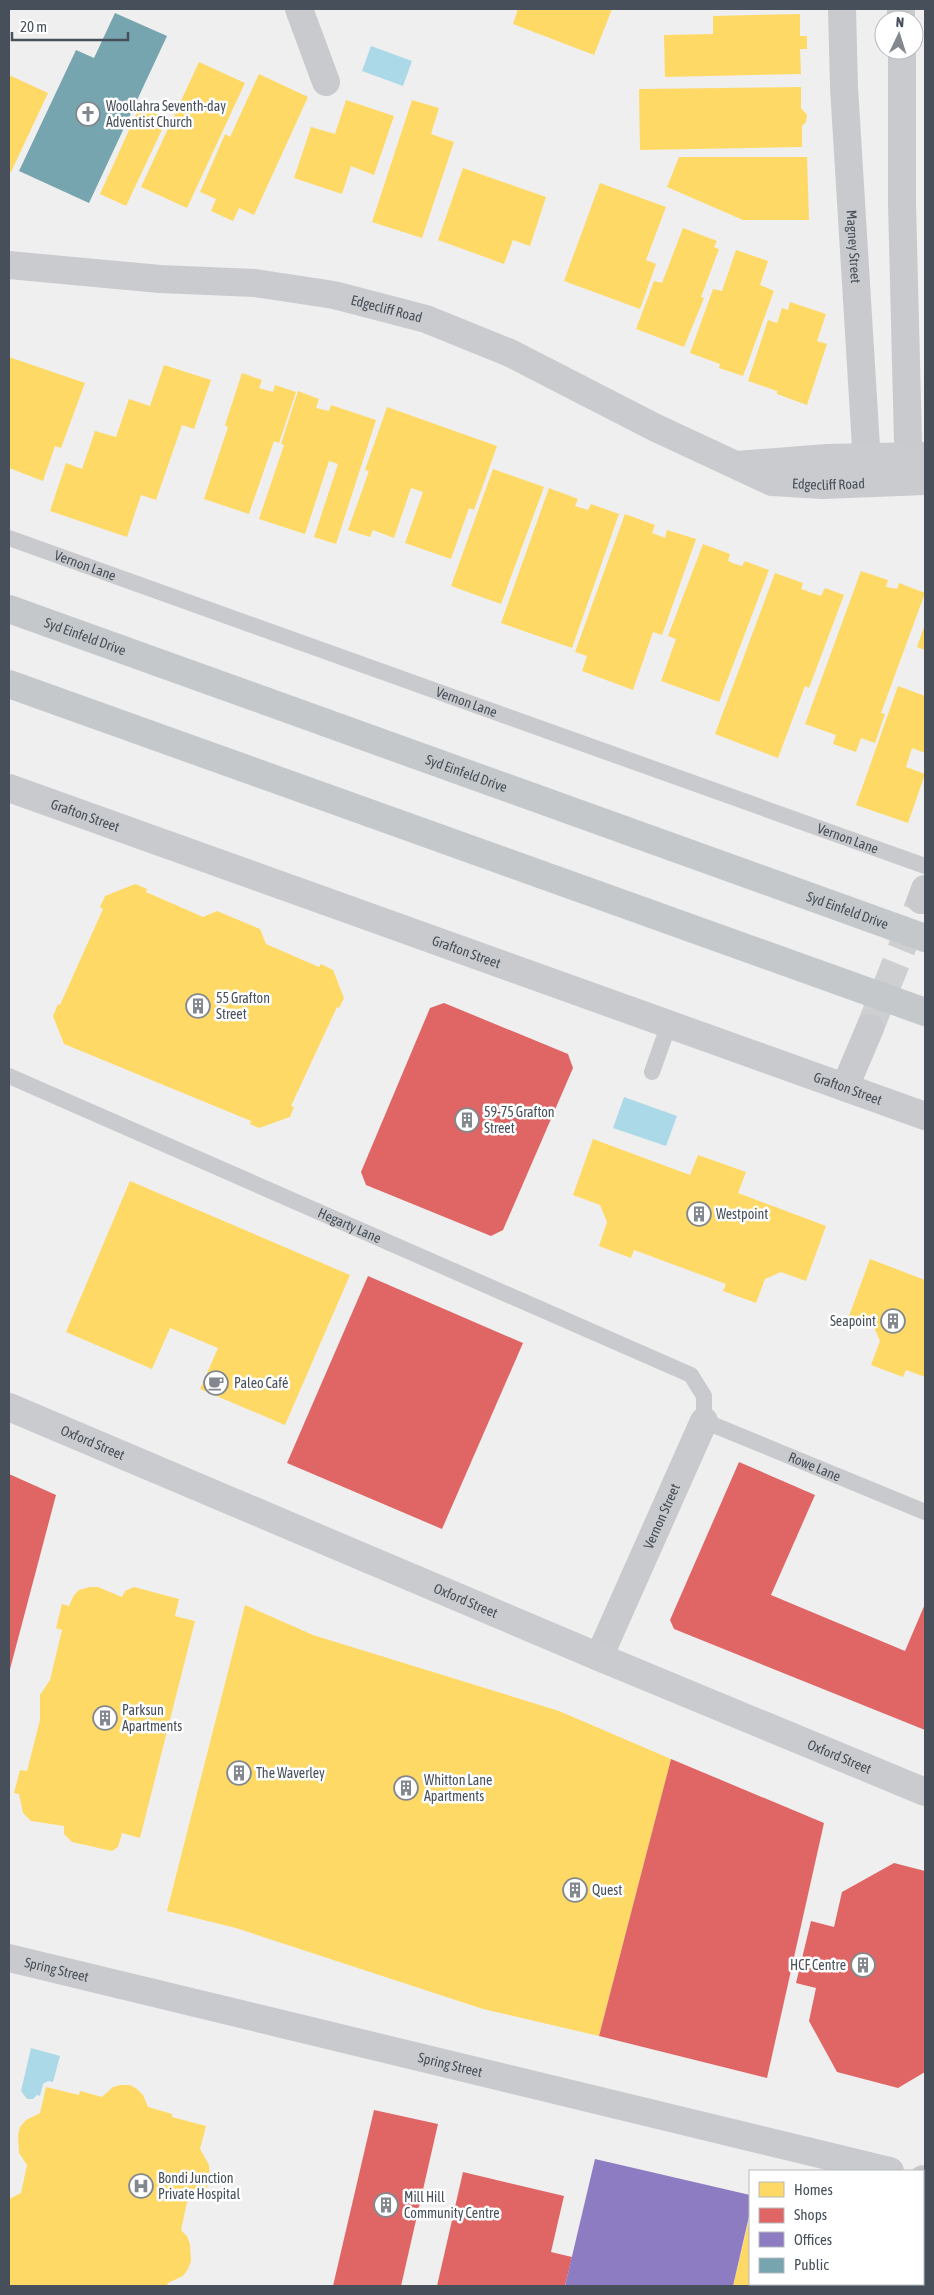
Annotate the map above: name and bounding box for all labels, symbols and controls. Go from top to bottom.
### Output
scale bar [12,10,129,42]
north arrow [874,10,924,60]
text: N [895,14,905,30]
text: 20 m [20,18,47,35]
place label: Woollahra Seventh-day Adventist Church [106,98,226,130]
church icon: Woollahra Seventh-day Adventist Church [75,101,101,127]
street label: Magney Street [844,210,864,284]
street label: Edgecliff Road [349,292,424,326]
street label: Edgecliff Road [792,475,865,493]
street label: Vernon Lane [52,547,118,584]
street label: Syd Einfeld Drive [42,614,128,658]
street label: Vernon Lane [434,683,499,720]
street label: Syd Einfeld Drive [423,751,509,795]
street label: Grafton Street [49,796,122,835]
street label: Vernon Lane [815,820,881,857]
street label: Syd Einfeld Drive [805,888,891,932]
street label: Grafton Street [430,932,503,971]
place label: 55 Grafton Street [216,990,270,1022]
building icon: 55 Grafton Street [185,993,211,1019]
street label: Grafton Street [811,1069,884,1108]
place label: 59-75 Grafton Street [484,1104,555,1136]
building icon: 59-75 Grafton Street [454,1107,480,1133]
building icon: Westpoint [686,1201,712,1227]
street label: Hegarty Lane [316,1204,384,1246]
place label: Westpoint [716,1206,768,1222]
building icon: Seapoint [880,1308,906,1334]
place label: Seapoint [830,1313,876,1329]
cafe icon: Paleo Café [203,1370,229,1396]
place label: Paleo Café [234,1375,288,1391]
street label: Oxford Street [58,1422,127,1463]
street label: Rowe Lane [786,1449,843,1484]
street label: Vernon Street [640,1481,683,1551]
street label: Oxford Street [431,1580,500,1621]
place label: Parksun Apartments [122,1702,182,1734]
building icon: Parksun Apartments [92,1705,118,1731]
street label: Oxford Street [805,1736,874,1777]
building icon: The Waverley [226,1760,252,1786]
place label: The Waverley [256,1765,325,1781]
place label: Whitton Lane Apartments [424,1772,492,1804]
building icon: Whitton Lane Apartments [393,1775,419,1801]
building icon: Quest [562,1877,588,1903]
place label: Quest [592,1882,622,1898]
building icon: HCF Centre [850,1952,876,1978]
street label: Spring Street [23,1954,90,1985]
place label: HCF Centre [790,1957,846,1973]
street label: Spring Street [417,2049,484,2080]
place label: Bondi Junction Private Hospital [158,2170,241,2202]
legend [749,2170,924,2285]
hospital icon: Bondi Junction Private Hospital [128,2173,154,2199]
text: Homes [794,2181,833,2198]
place label: Mill Hill Community Centre [404,2189,500,2221]
building icon: Mill Hill Community Centre [373,2192,399,2218]
text: Shops [794,2206,827,2223]
text: Offices [794,2231,832,2248]
text: Public [794,2256,829,2273]

